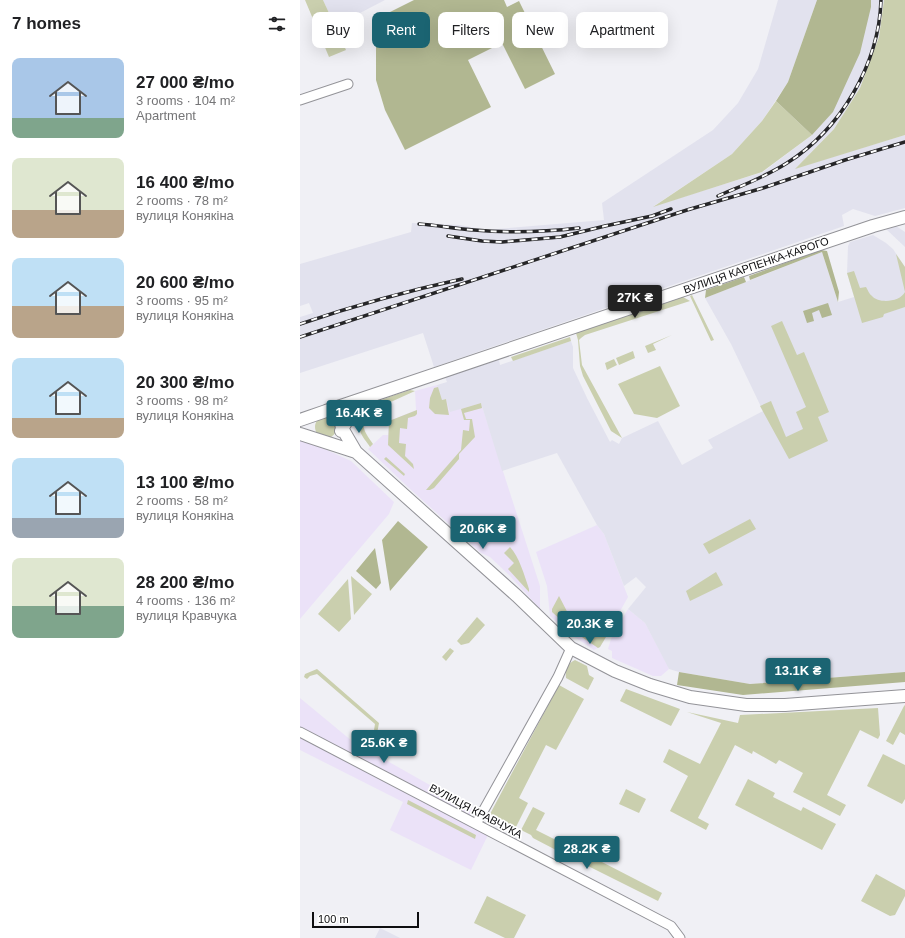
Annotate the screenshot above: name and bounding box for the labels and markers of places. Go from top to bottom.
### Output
pin: 27K ₴ [607,285,663,319]
pin: 16.4K ₴ [322,400,396,434]
pin: 20.6K ₴ [446,516,520,550]
pin: 20.3K ₴ [553,611,627,645]
pin: 13.1K ₴ [761,658,835,692]
pin: 25.6K ₴ [347,730,421,764]
pin: 28.2K ₴ [550,836,624,870]

